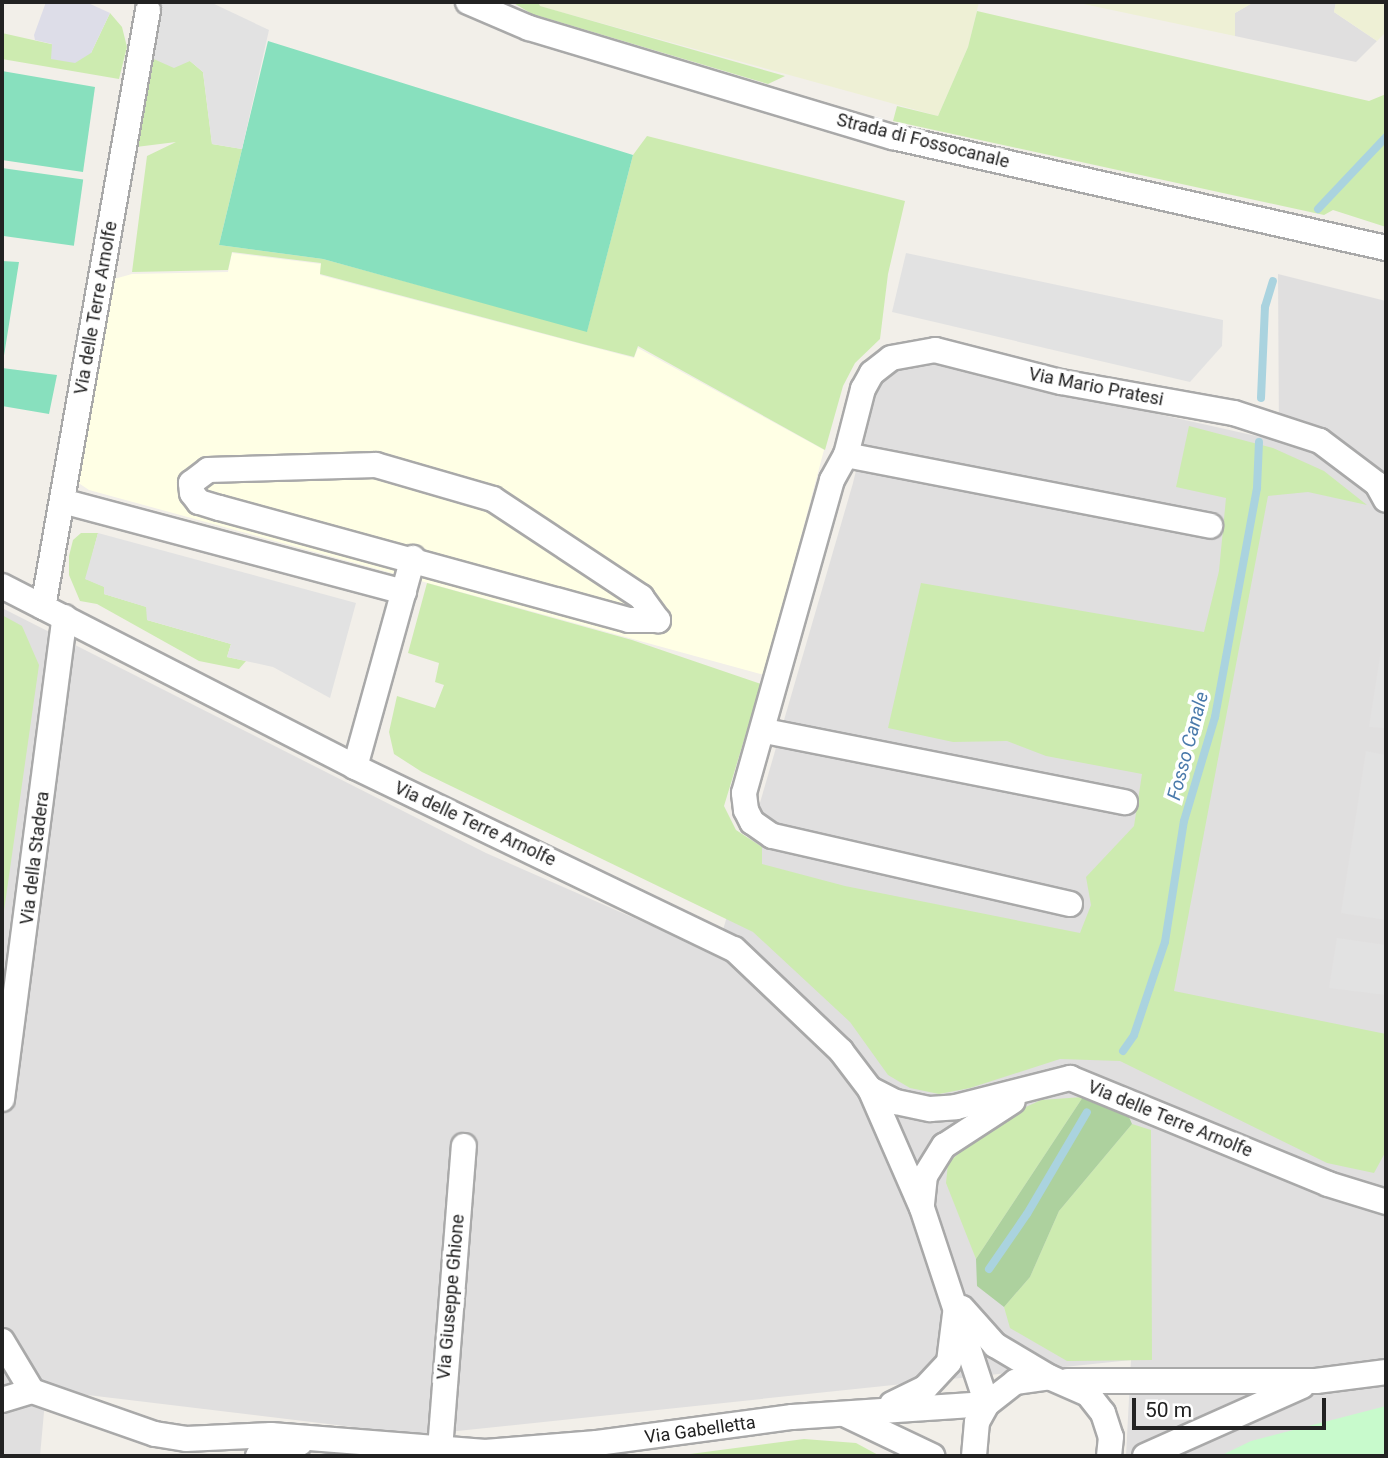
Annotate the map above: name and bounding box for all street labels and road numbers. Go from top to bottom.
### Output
street label: Strada di Fossocanale [834,109,1012,173]
street label: Via delle Terre Arnolfe [70,219,122,397]
street label: Via Mario Pratesi [1027,363,1165,411]
street label: Via delle Terre Arnolfe [391,777,559,871]
street label: Via della Stadera [16,790,54,926]
street label: Via delle Terre Arnolfe [1084,1076,1256,1162]
street label: Via Giuseppe Ghione [433,1213,469,1381]
street label: Via Gabelletta [643,1412,757,1448]

